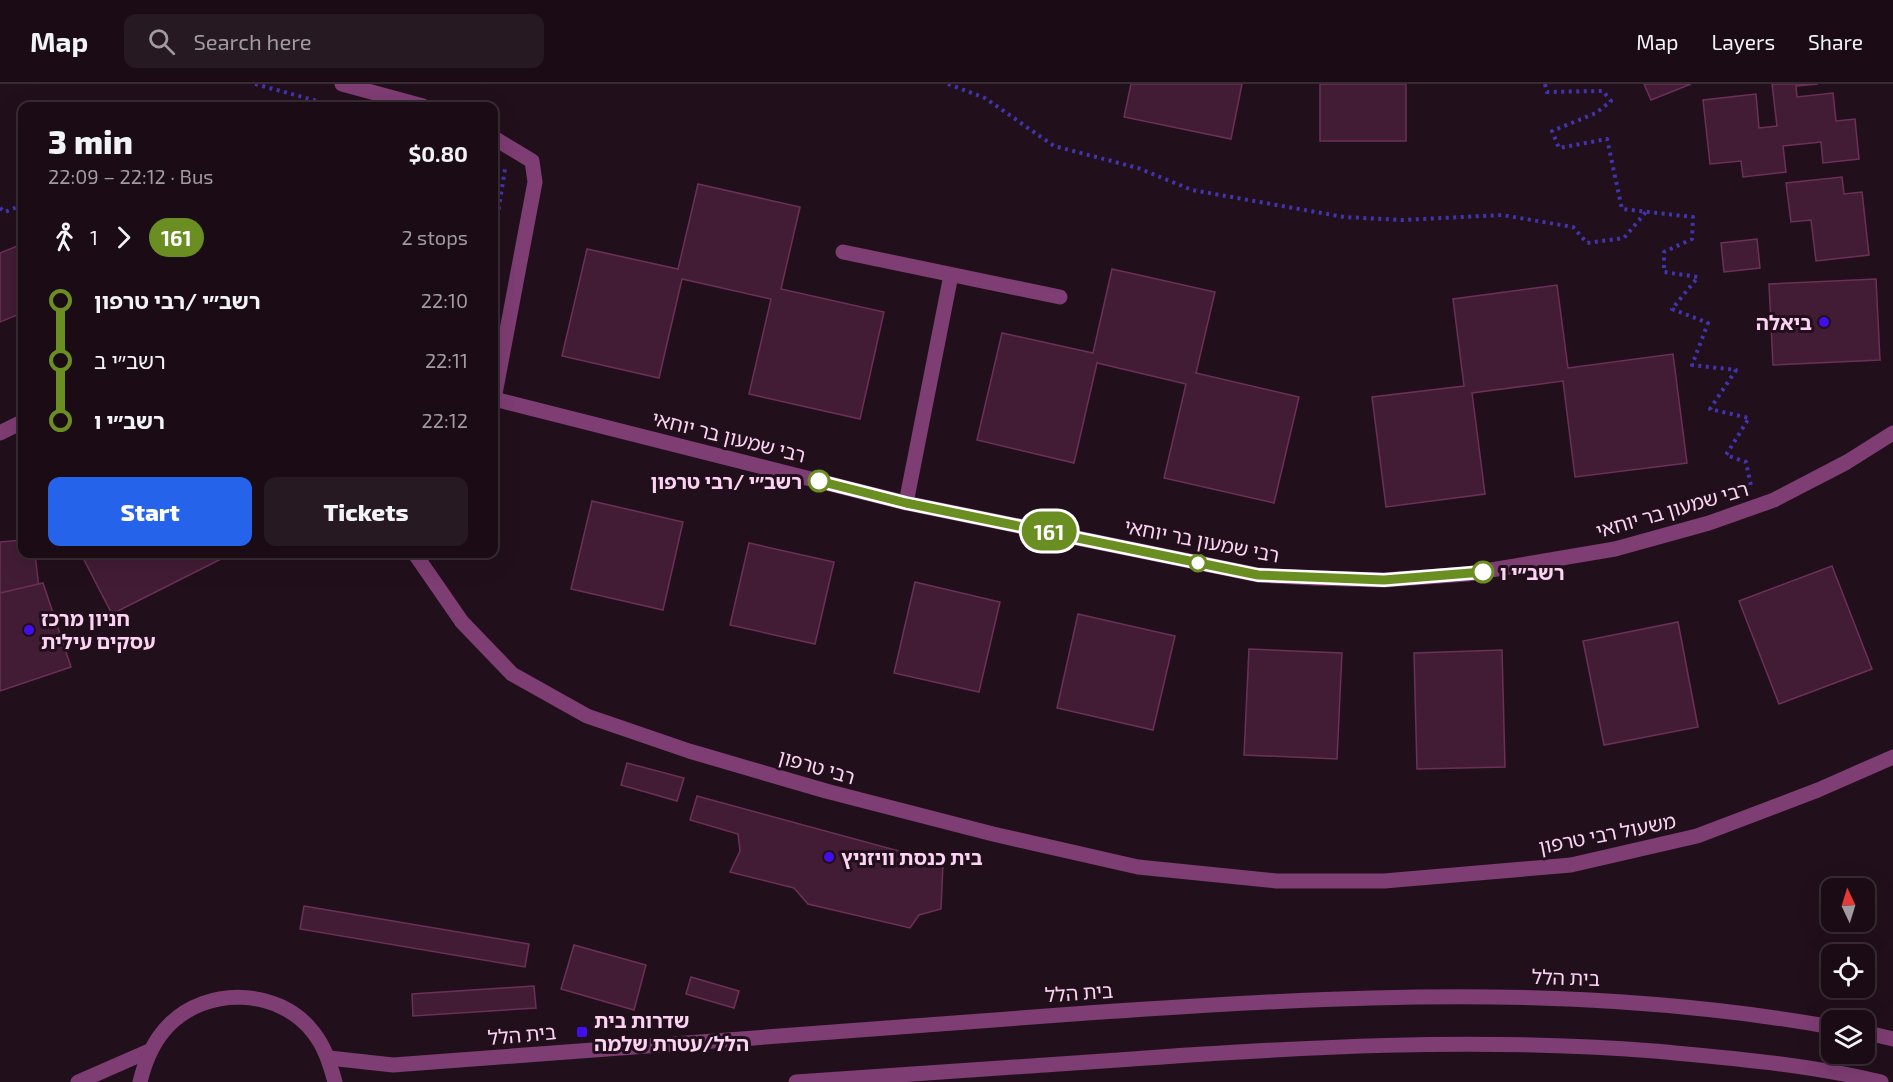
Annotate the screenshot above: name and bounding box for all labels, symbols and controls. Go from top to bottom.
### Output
search box [124,14,544,68]
text: Map [30,24,88,58]
icon: search [145,25,178,58]
text: Search here [193,28,312,54]
text: Map [1636,29,1678,54]
text: Layers [1711,29,1775,54]
text: Share [1808,29,1863,54]
text: 3 min [48,121,133,161]
text: $0.80 [408,140,468,166]
text: 22:09 – 22:12 · Bus [48,164,213,188]
icon: walk [48,221,81,254]
icon: forward [107,221,140,254]
text: 1 [90,225,98,249]
text: 161 [161,225,192,250]
text: 2 stops [401,225,468,249]
text: רשב״י /רבי טרפון [94,287,261,313]
text: 22:10 [421,288,468,312]
place label: ביאלה [1756,310,1812,334]
marker: ביאלה [1817,315,1831,329]
text: רשב״י ב [94,347,166,373]
text: 22:11 [425,348,468,372]
street label: רבי שמעון בר יוחאי [650,405,808,467]
text: רשב״י ו [94,407,165,433]
text: 22:12 [422,408,468,432]
place label: רשב״י /רבי טרפון [650,469,802,493]
marker: רשב״י /רבי טרפון [808,470,830,492]
street label: רבי שמעון בר יוחאי [1593,476,1751,542]
button: Start [48,477,252,546]
button: Tickets [264,477,468,546]
line badge: 161 [1014,512,1084,550]
street label: רבי שמעון בר יוחאי [1122,513,1282,567]
text: 161 [1034,519,1064,544]
unlabelled marker [1189,554,1207,572]
place label: רשב״י ו [1500,560,1565,584]
marker: רשב״י ו [1472,561,1494,583]
place label: חניון מרכז עסקים עילית [41,606,156,653]
marker: חניון מרכז עסקים עילית [22,623,36,637]
street label: רבי טרפון [776,744,858,788]
street label: משעול רבי טרפון [1536,808,1678,858]
place label: בית כנסת וויזניץ [841,845,983,869]
marker: בית כנסת וויזניץ [822,850,836,864]
north arrow [1821,878,1875,932]
map controls [1821,878,1875,1064]
button: locate [1821,944,1875,998]
street label: בית הלל [1531,964,1601,990]
street label: בית הלל [1044,978,1114,1006]
place label: שדרות בית הלל/עטרת שלמה [594,1008,749,1055]
button: layers [1821,1010,1875,1064]
street label: בית הלל [487,1019,557,1049]
marker: שדרות בית הלל/עטרת שלמה [575,1025,589,1039]

